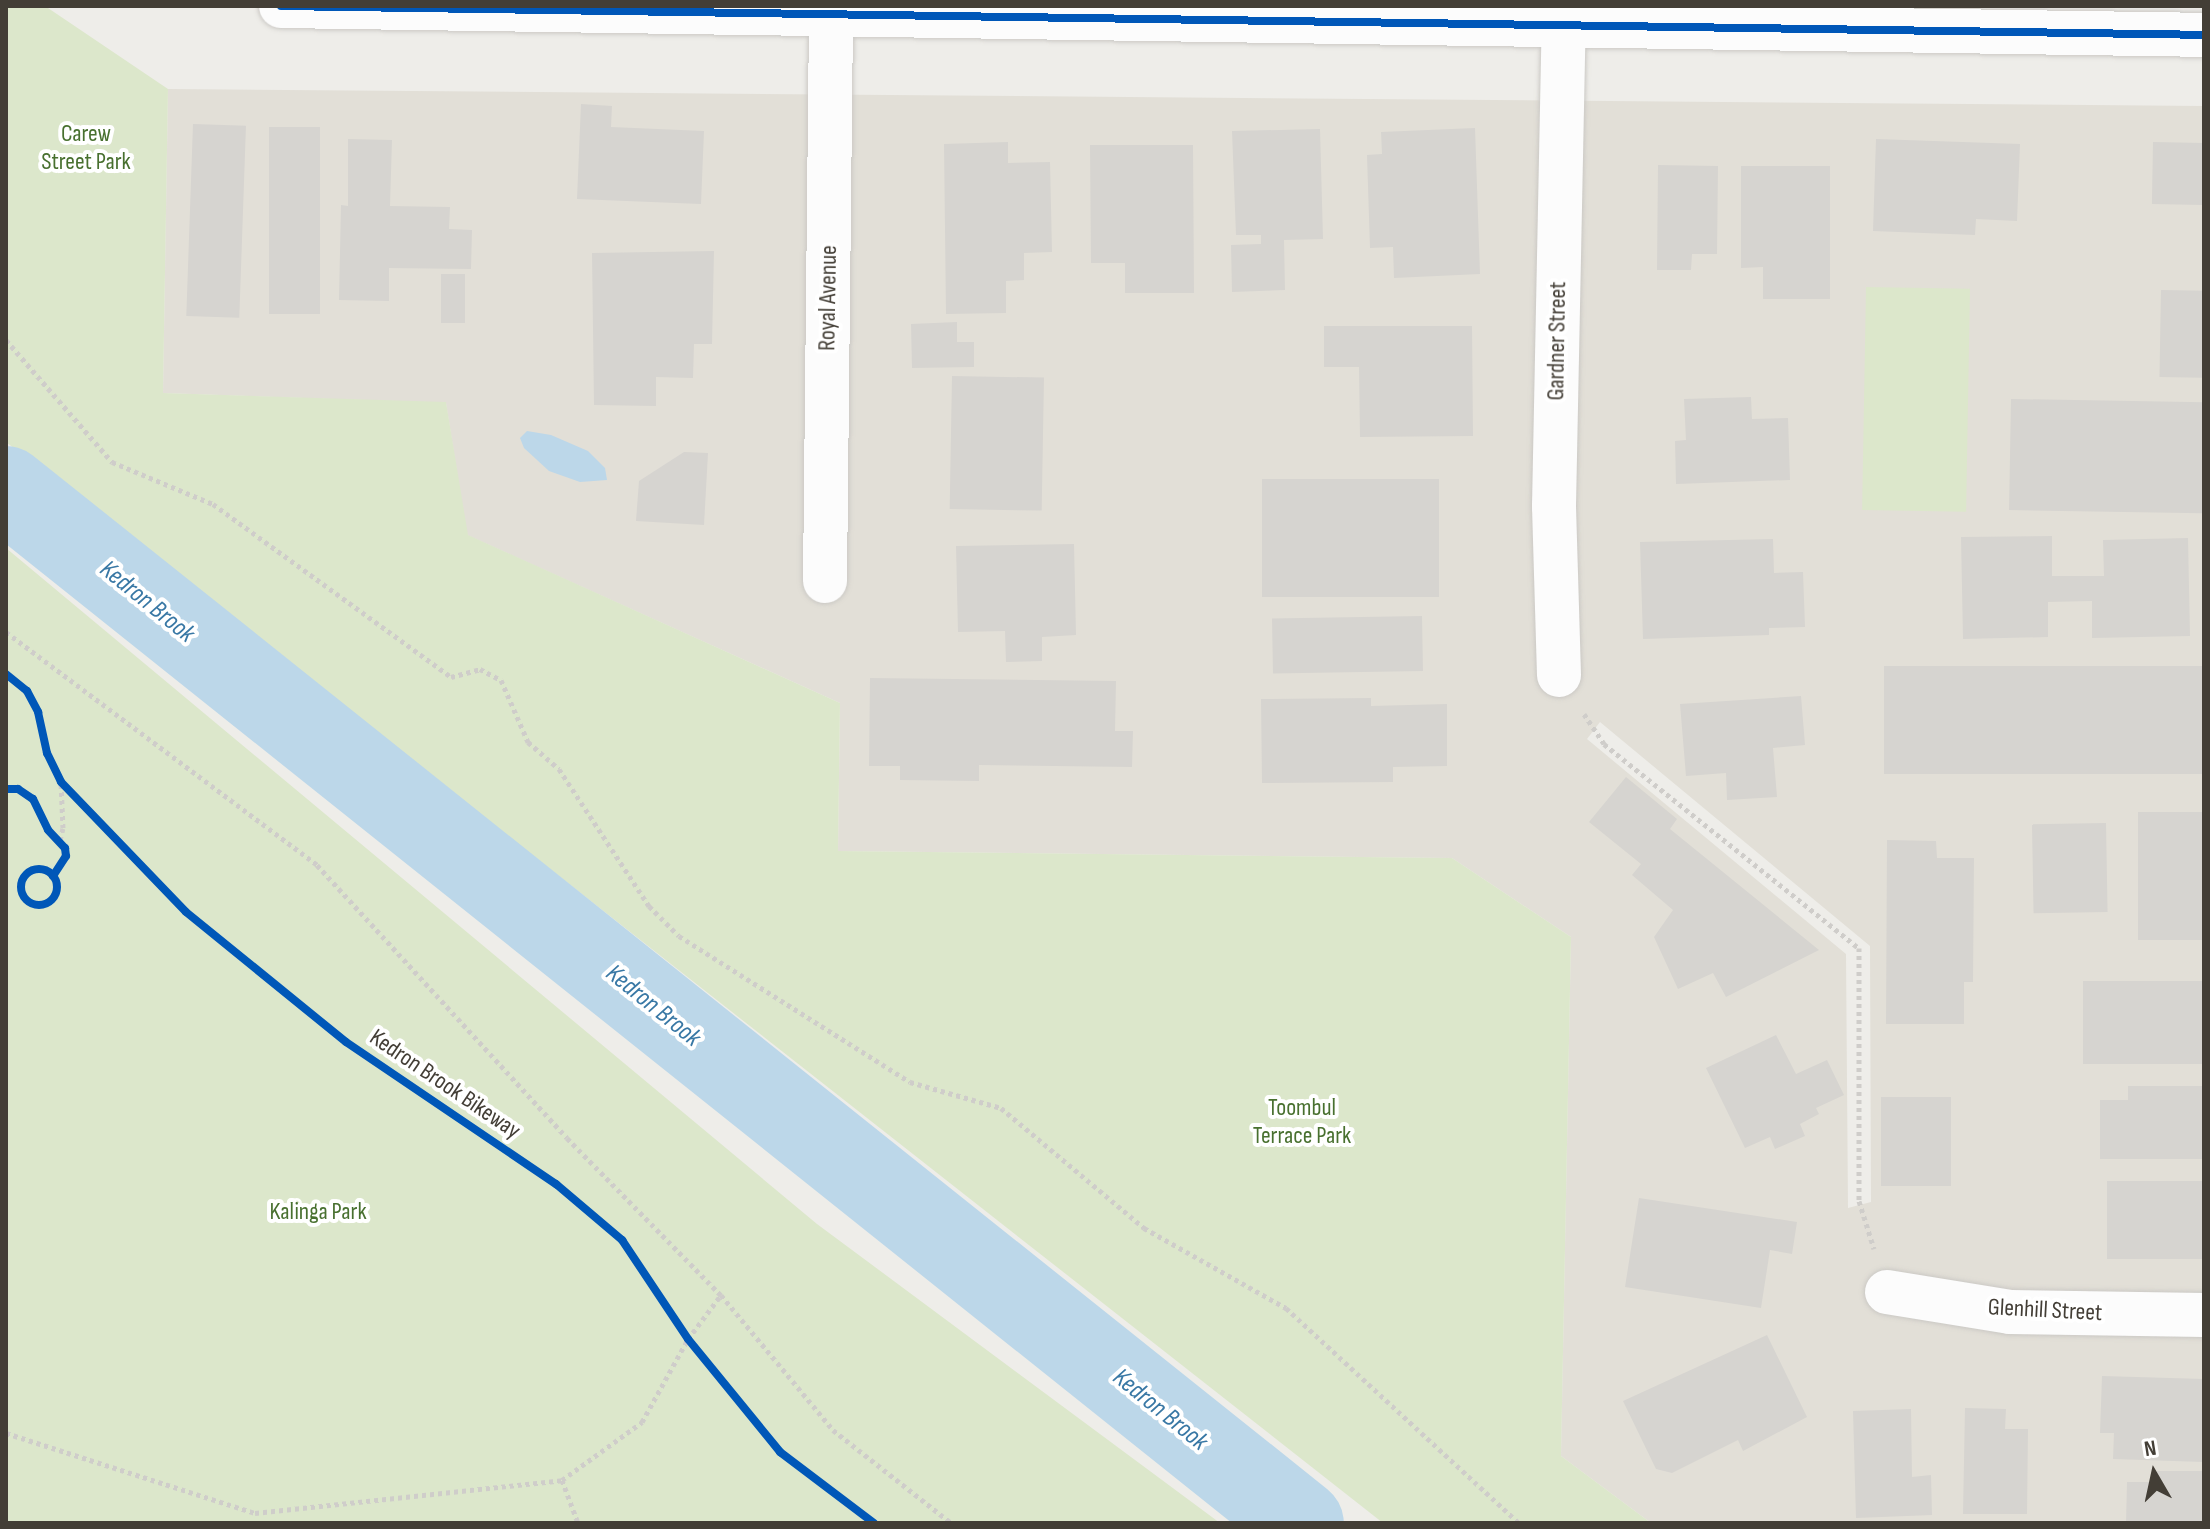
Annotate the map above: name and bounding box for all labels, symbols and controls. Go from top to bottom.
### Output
park label: Carew Street Park [41,120,131,176]
street label: Royal Avenue [813,245,843,351]
street label: Gardner Street [1542,281,1572,401]
water label: Kedron Brook [93,554,201,650]
water label: Kedron Brook [599,958,707,1054]
street label: Kedron Brook Bikeway [364,1023,526,1145]
park label: Toombul Terrace Park [1253,1094,1351,1150]
park label: Kalinga Park [269,1198,367,1226]
street label: Glenhill Street [1987,1293,2103,1327]
water label: Kedron Brook [1106,1362,1214,1458]
north arrow [2114,1433,2194,1513]
text: N [2142,1435,2158,1463]

